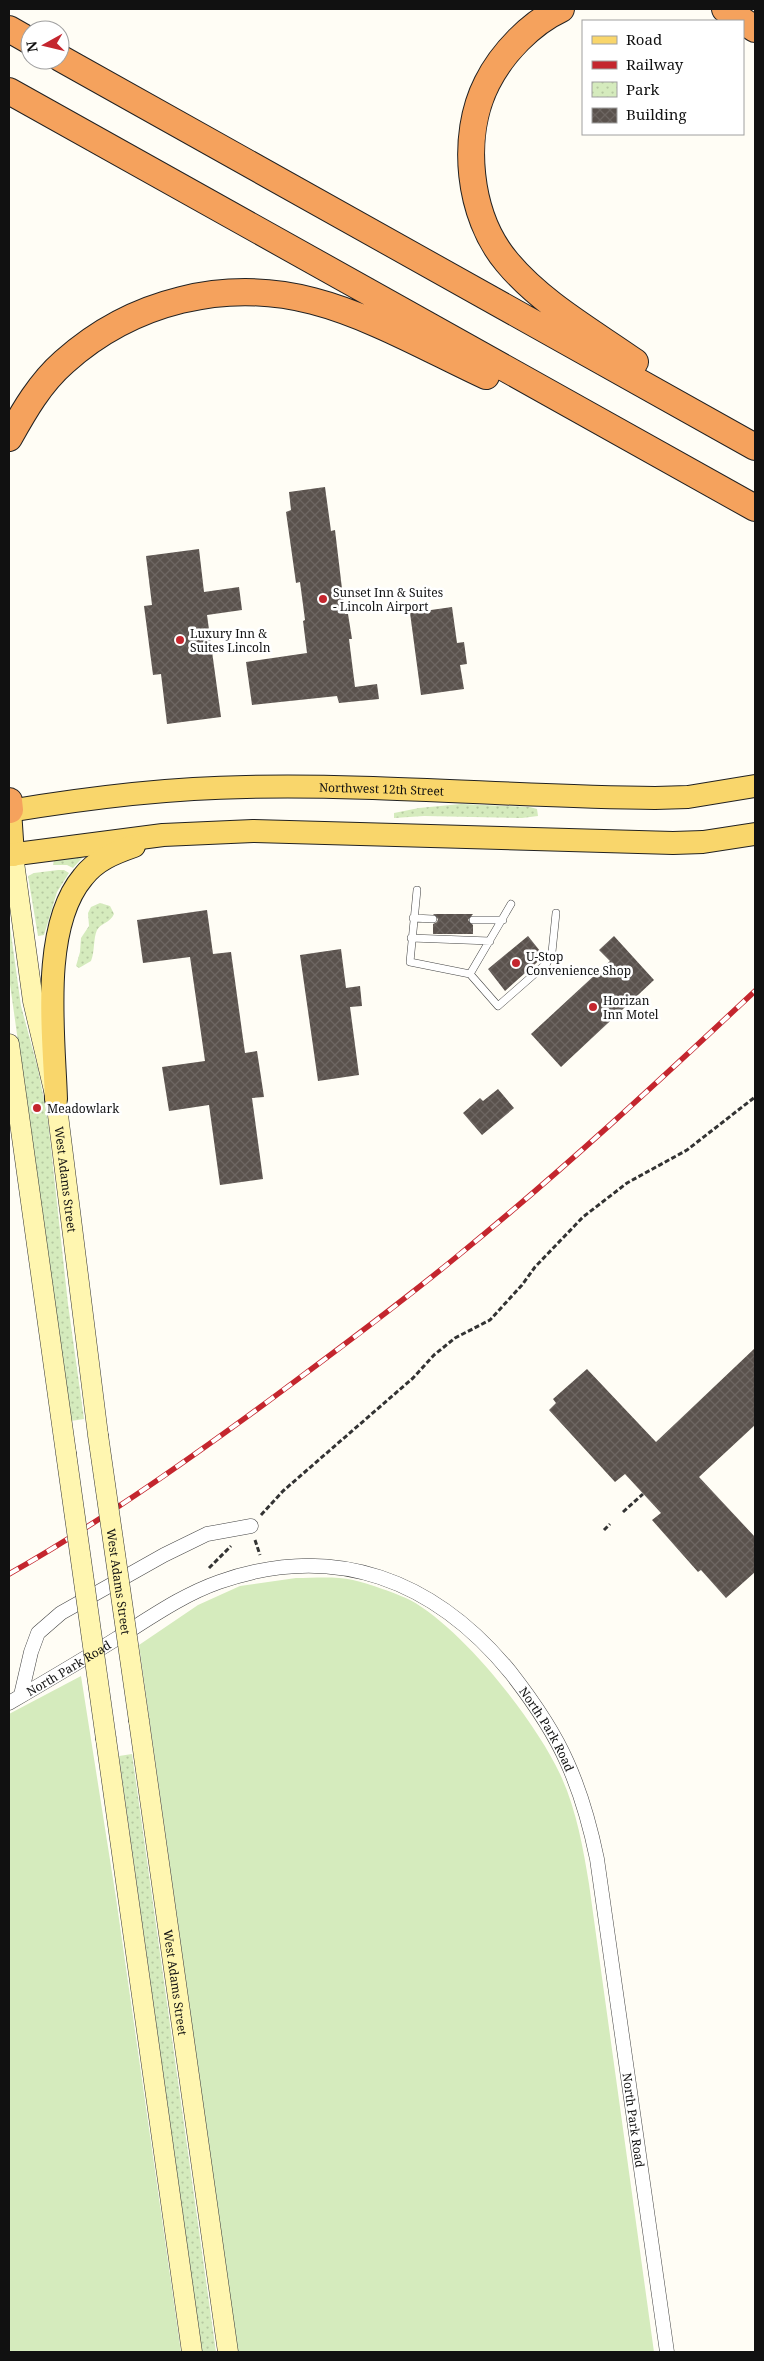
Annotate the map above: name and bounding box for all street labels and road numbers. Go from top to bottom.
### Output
street label: Northwest 12th Street [319,778,444,799]
street label: West Adams Street [51,1125,81,1233]
street label: West Adams Street [103,1527,135,1636]
street label: North Park Road [23,1636,114,1700]
street label: North Park Road [516,1683,579,1774]
street label: West Adams Street [160,1928,192,2036]
street label: North Park Road [619,2072,649,2169]

